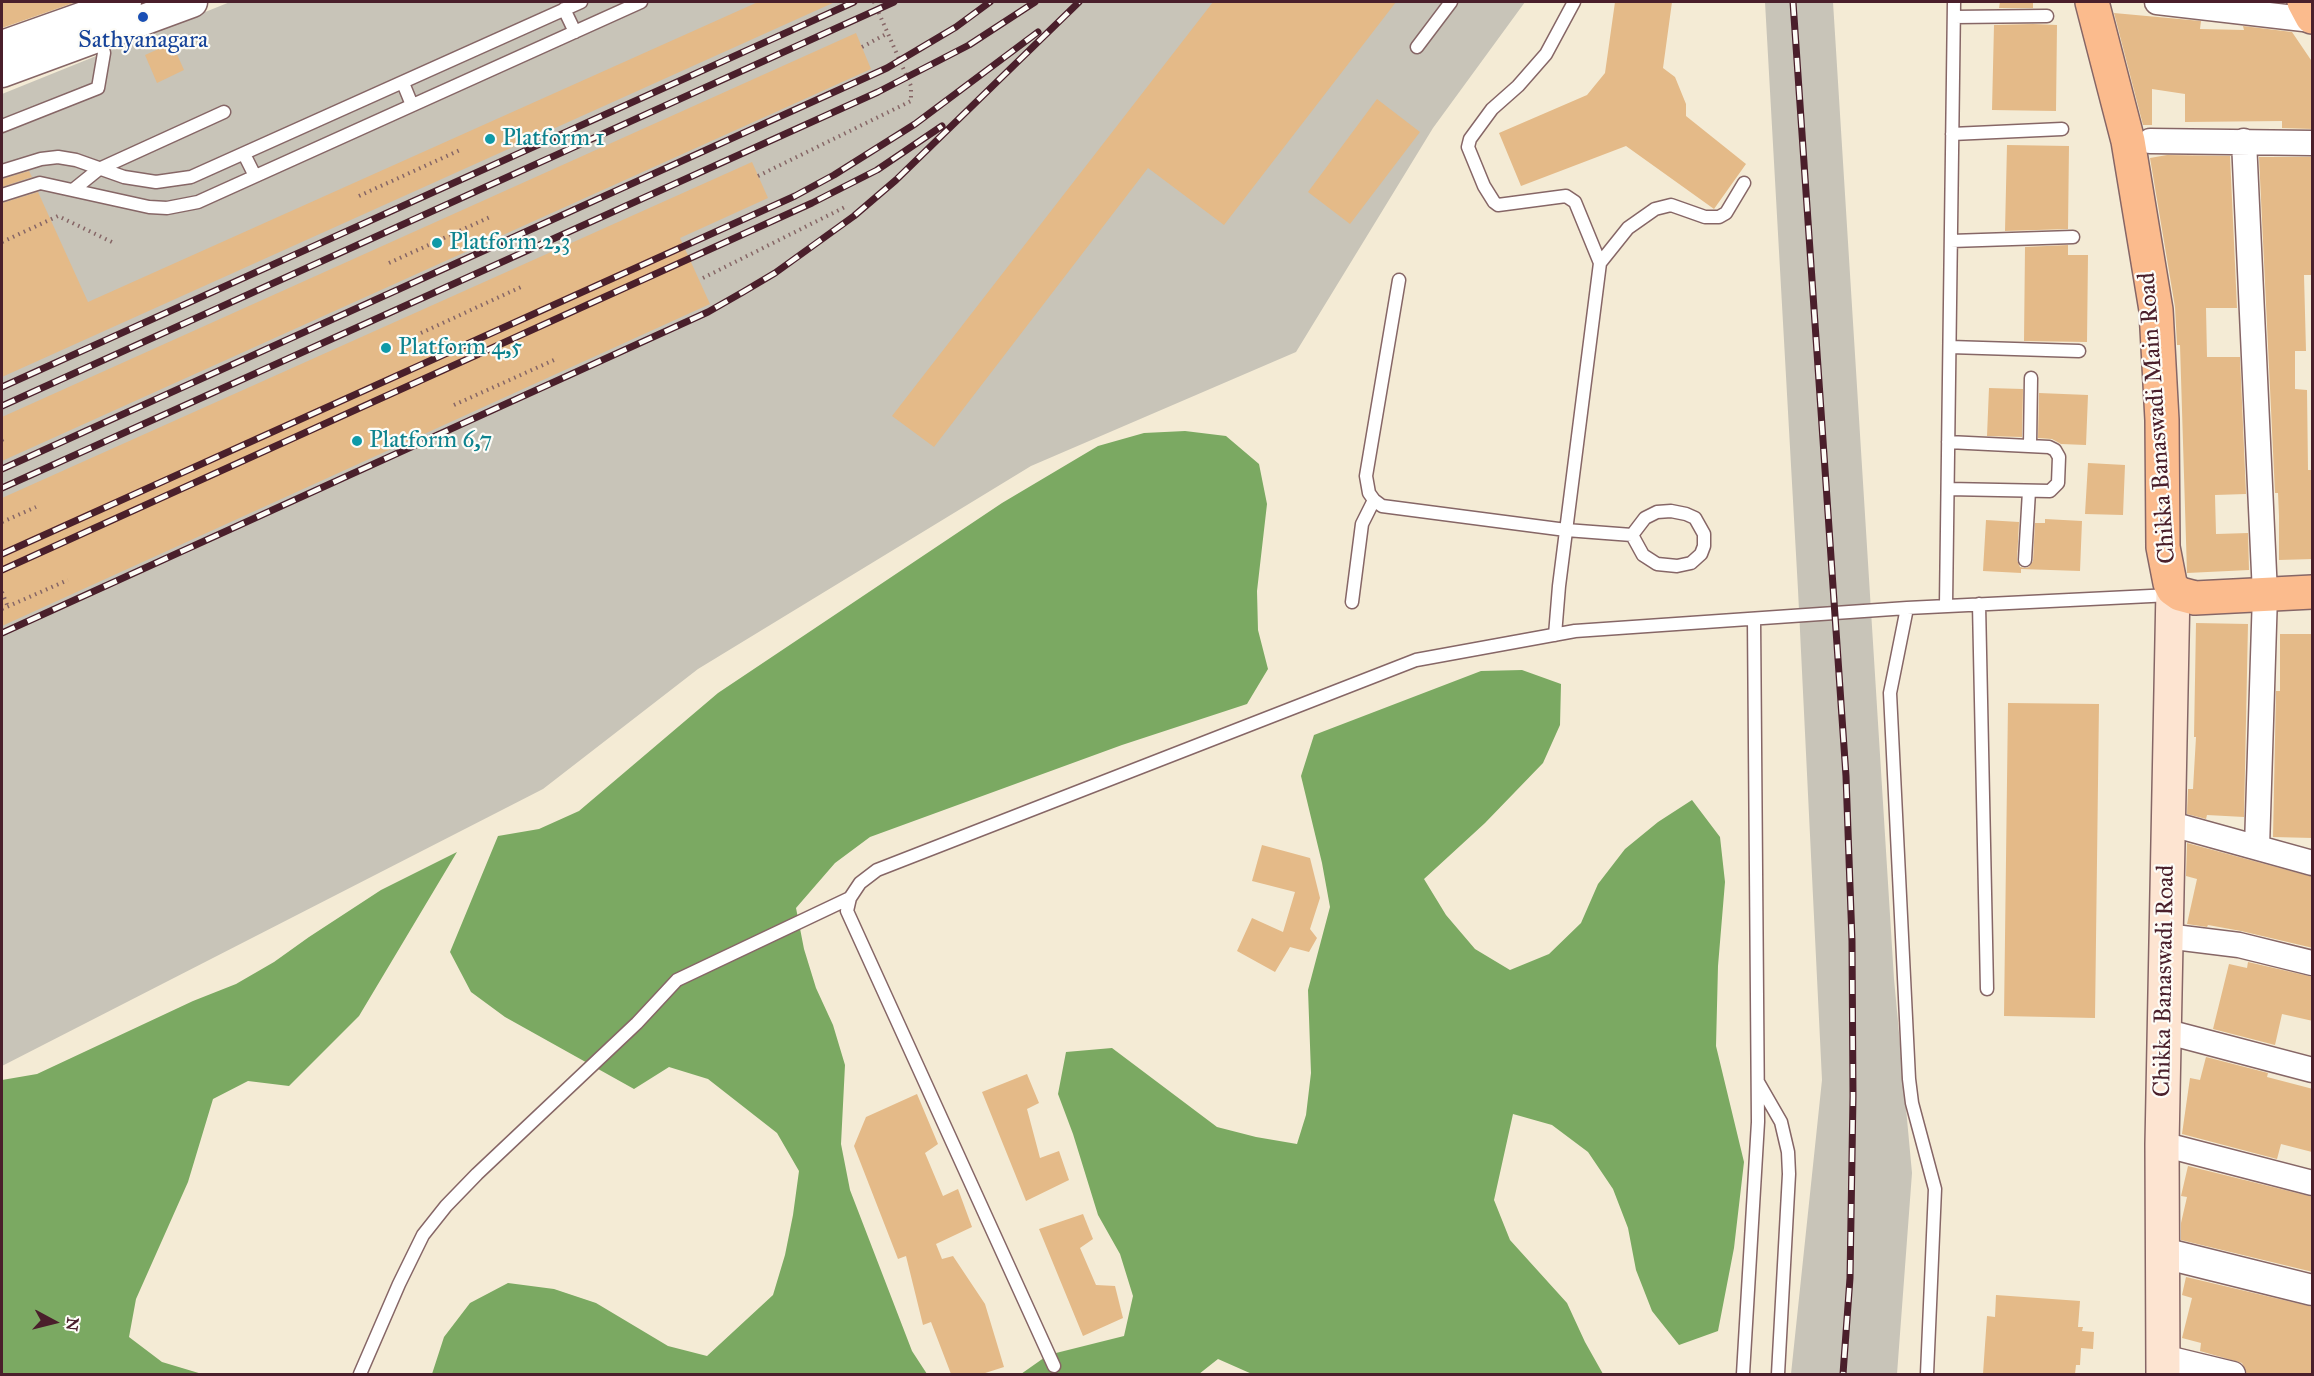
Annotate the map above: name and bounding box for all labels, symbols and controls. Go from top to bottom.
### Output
marker: Sathyanagara [136,10,150,24]
place label: Sathyanagara [78,27,208,55]
place label: Platform 1 [502,125,605,153]
marker: Platform 1 [483,132,497,146]
place label: Platform 2,3 [449,229,570,257]
marker: Platform 2,3 [430,236,444,250]
street label: Chikka Banaswadi Main Road [2133,271,2183,565]
place label: Platform 4,5 [398,334,522,362]
marker: Platform 4,5 [379,341,393,355]
place label: Platform 6,7 [369,427,492,455]
marker: Platform 6,7 [350,434,364,448]
street label: Chikka Banaswadi Road [2149,865,2181,1097]
north arrow [24,1292,84,1352]
text: N [62,1316,83,1332]

